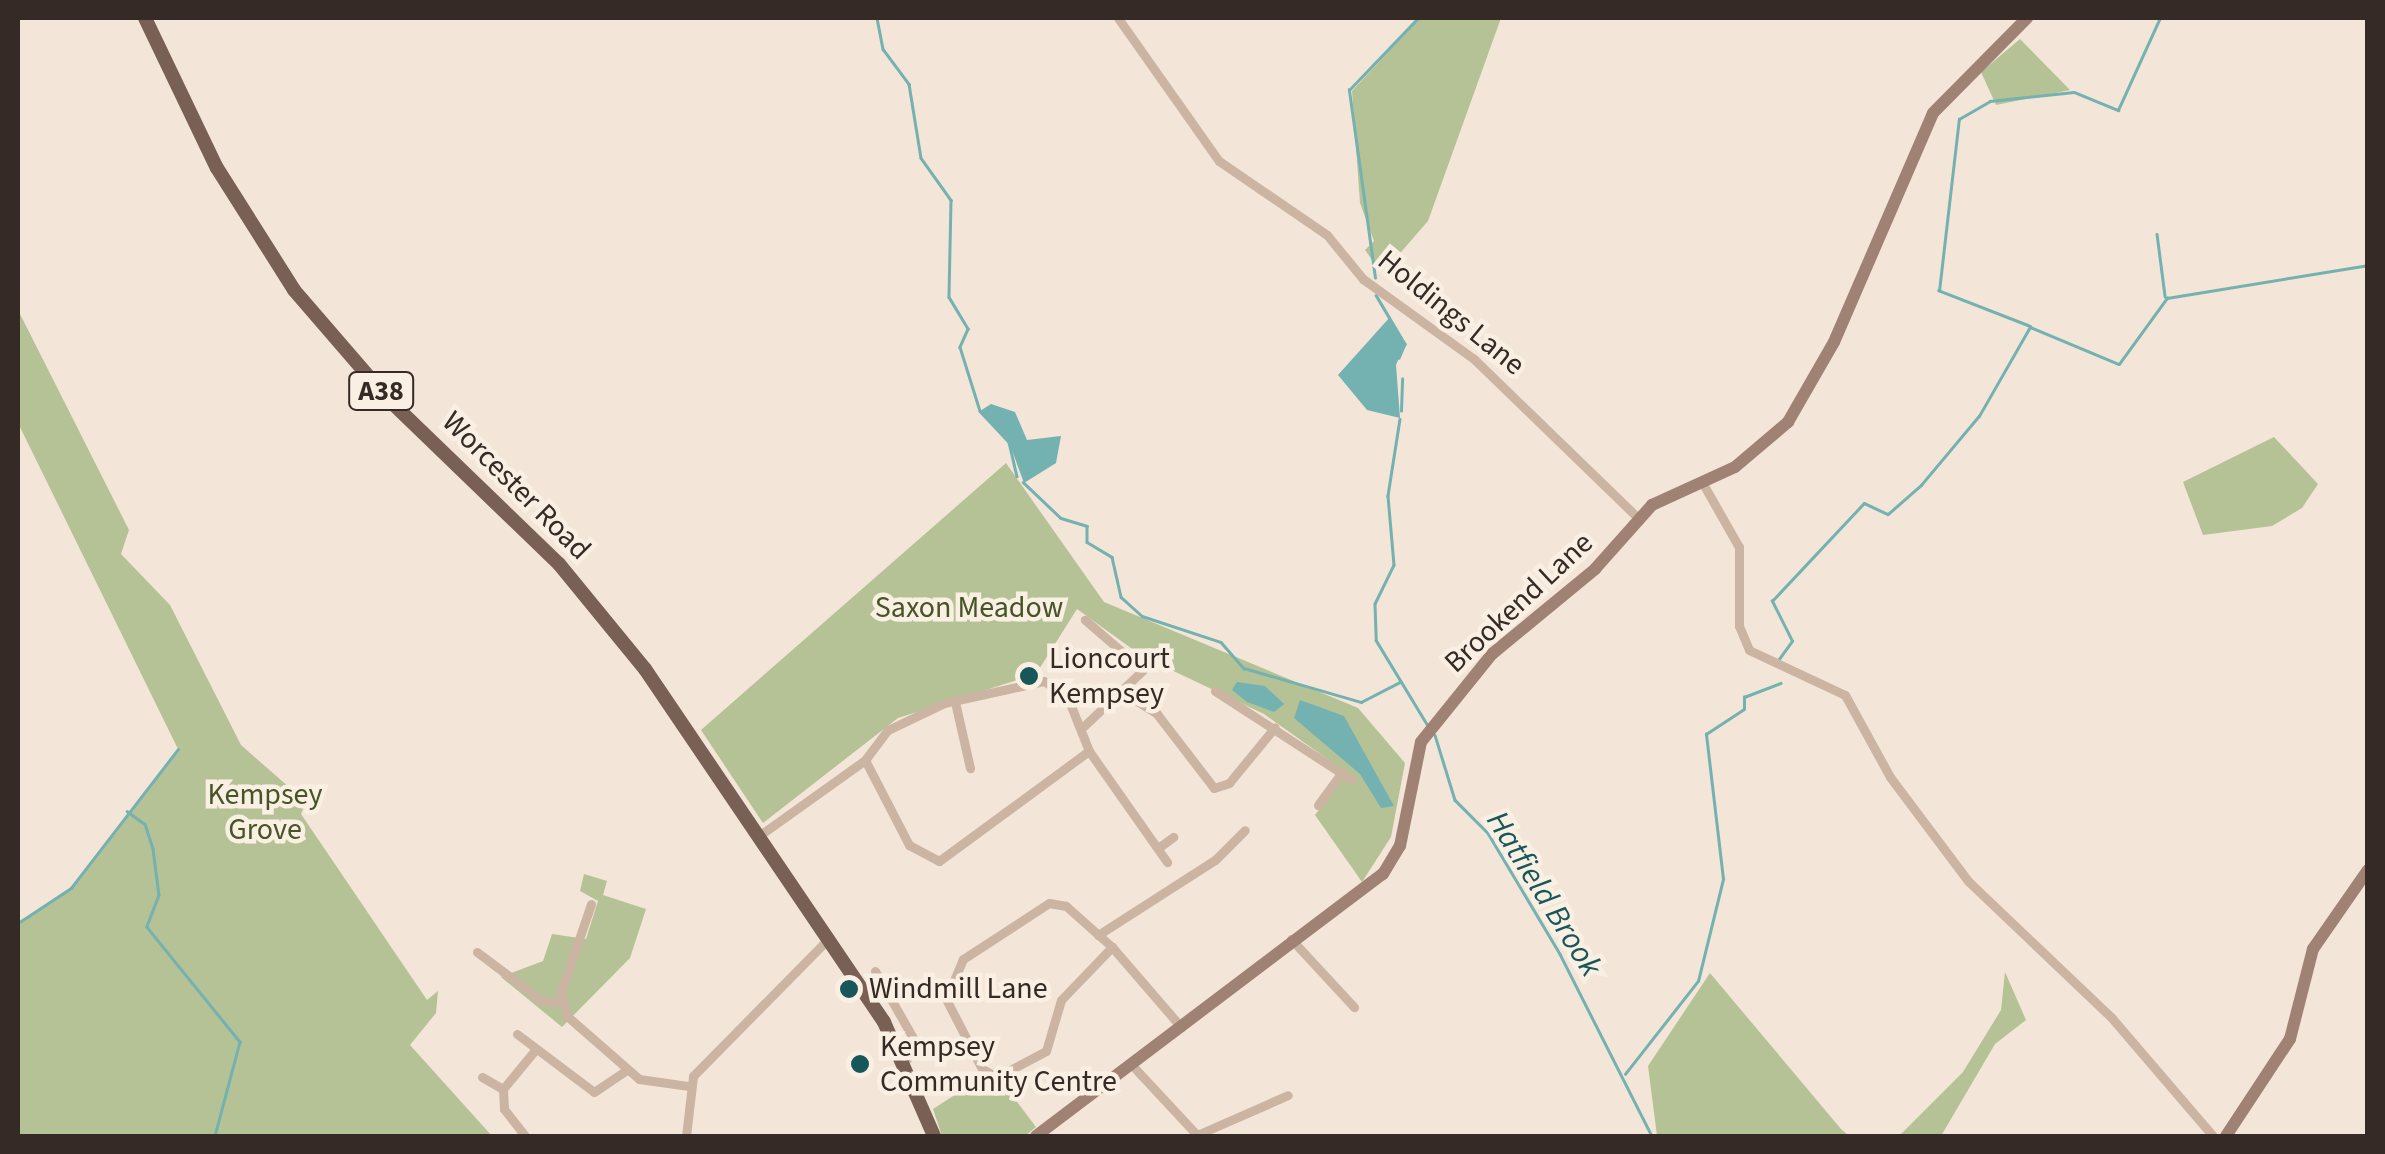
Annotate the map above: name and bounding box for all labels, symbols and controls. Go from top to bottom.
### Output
street label: Holdings Lane [1370,243,1532,383]
road number: A38 [346,368,416,414]
street label: Worcester Road [434,404,598,568]
street label: Brookend Lane [1437,525,1601,681]
park label: Saxon Meadow [875,590,1063,626]
place label: Lioncourt Kempsey [1049,641,1170,712]
marker: Lioncourt Kempsey [1018,665,1040,687]
park label: Kempsey Grove [207,777,323,848]
water label: Hatfield Brook [1478,804,1610,984]
place label: Windmill Lane [869,971,1048,1007]
marker: Windmill Lane [838,978,860,1000]
place label: Kempsey Community Centre [880,1029,1117,1100]
marker: Kempsey Community Centre [849,1053,871,1075]

